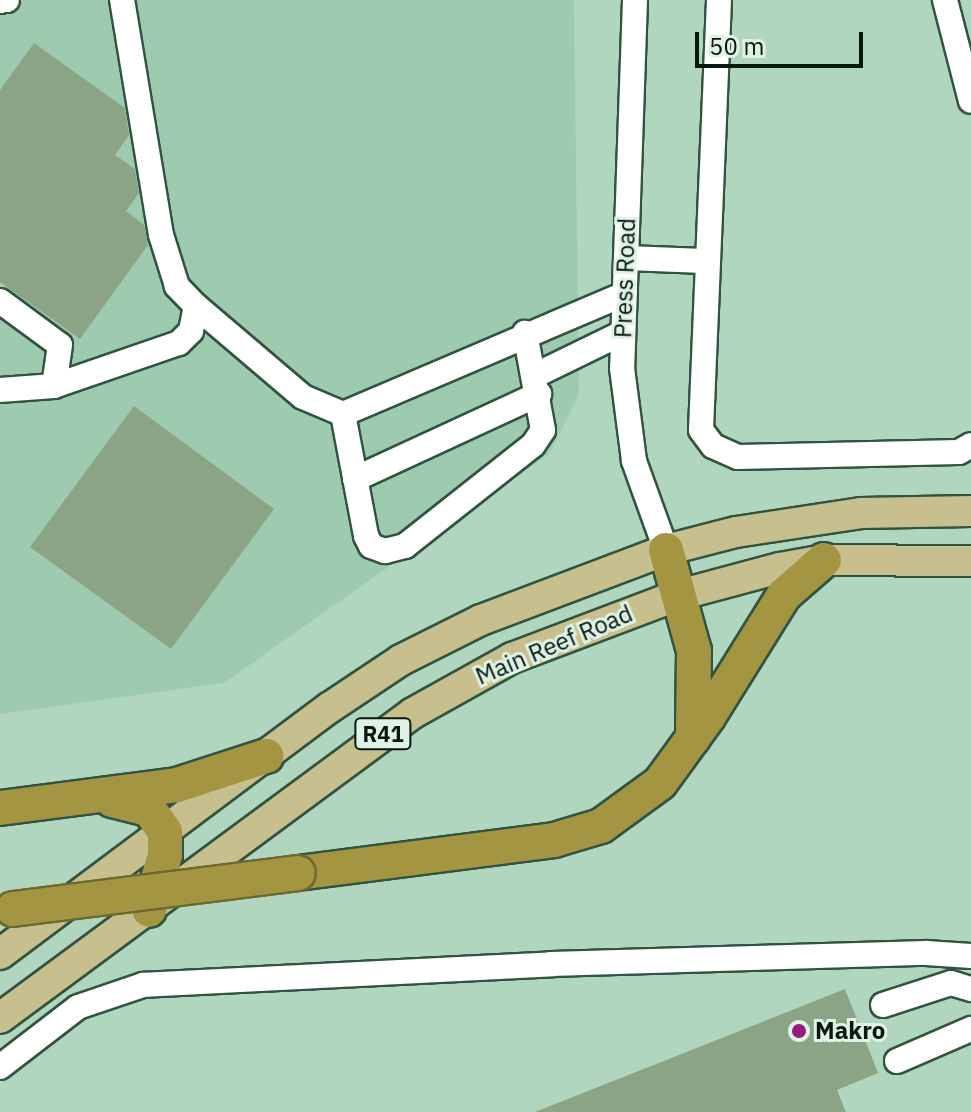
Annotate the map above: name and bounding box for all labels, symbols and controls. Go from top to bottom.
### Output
scale bar [699,16,867,66]
text: 50 m [709,30,764,62]
street label: Press Road [609,217,641,339]
street label: Main Reef Road [471,599,637,691]
road number: R41 [353,716,413,752]
place label: Makro [815,1017,885,1045]
marker: Makro [790,1022,808,1040]

